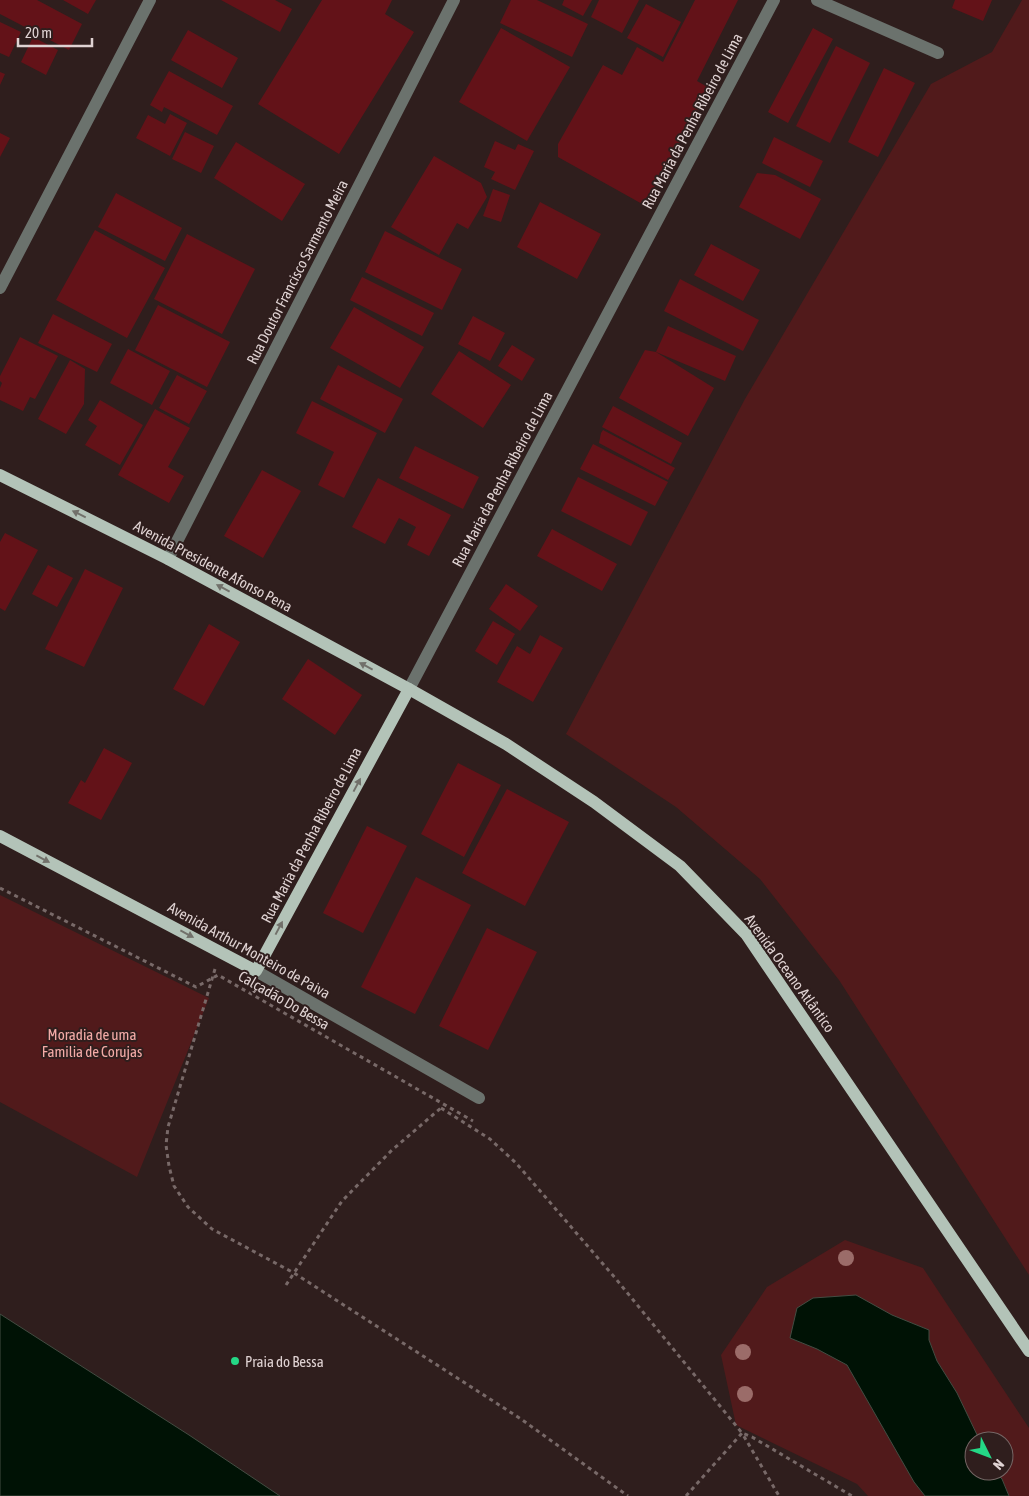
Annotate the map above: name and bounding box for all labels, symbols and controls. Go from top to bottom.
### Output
scale bar [18,15,91,47]
text: 20 m [25,24,52,41]
street label: Rua Maria da Penha Ribeiro de Lima [638,30,746,212]
street label: Rua Doutor Francisco Sarmento Meira [243,177,351,367]
street label: Rua Maria da Penha Ribeiro de Lima [448,388,556,570]
one-way arrow [71,510,86,518]
street label: Avenida Presidente Afonso Pena [131,517,295,615]
one-way arrow [216,584,230,593]
one-way arrow [359,662,373,670]
street label: Rua Maria da Penha Ribeiro de Lima [257,744,365,926]
one-way arrow [352,779,361,792]
one-way arrow [36,854,50,863]
street label: Avenida Arthur Monteiro de Paiva [165,898,333,1002]
street label: Avenida Oceano Atlântico [741,911,839,1035]
one-way arrow [275,921,283,935]
one-way arrow [180,930,194,938]
street label: Calçadão Do Bessa [235,967,333,1033]
park label: Moradia de uma Familia de Corujas [42,1026,142,1060]
place label: Praia do Bessa [245,1353,324,1370]
marker: Praia do Bessa [229,1355,241,1367]
north arrow [964,1431,1014,1481]
text: N [990,1456,1007,1473]

